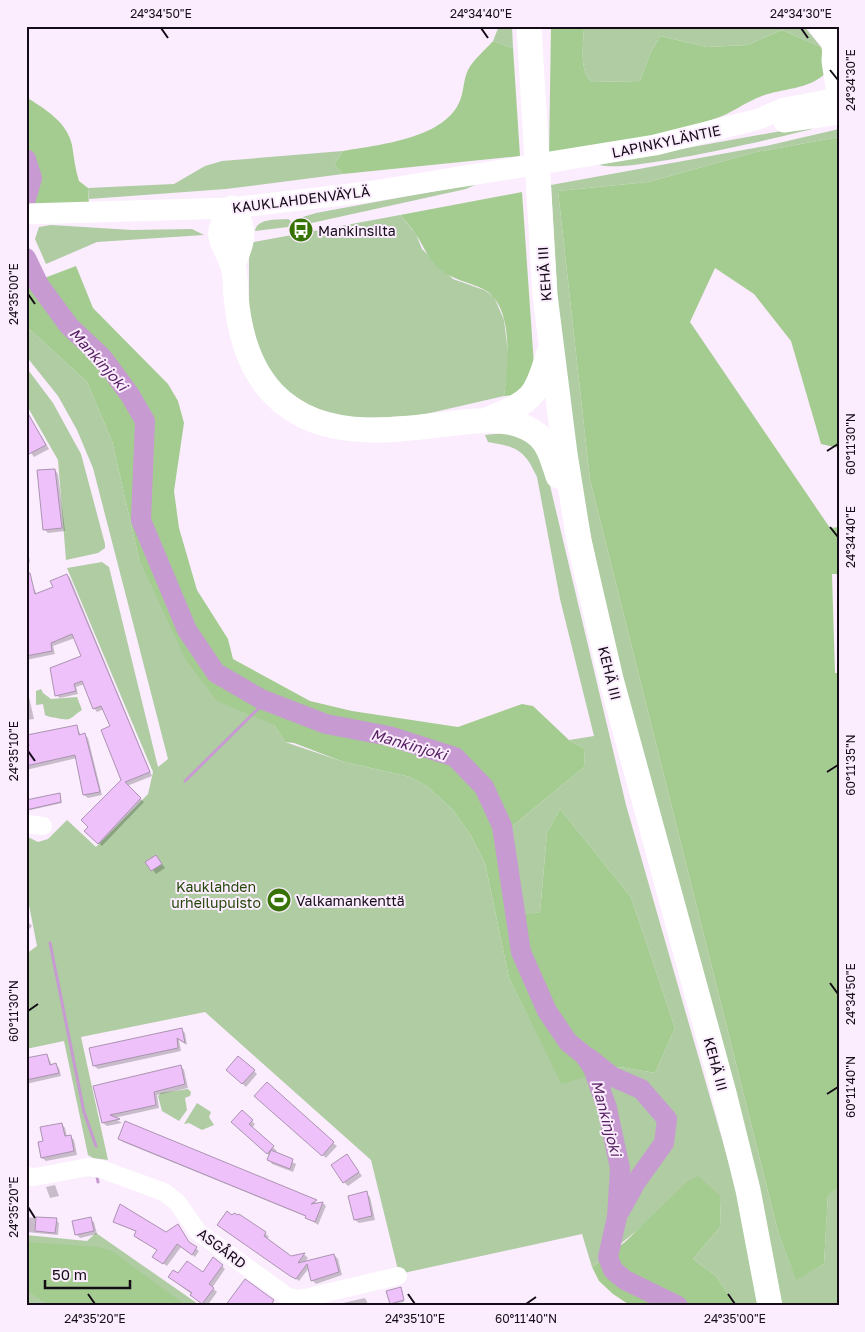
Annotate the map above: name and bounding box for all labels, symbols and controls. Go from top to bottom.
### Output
text: 24°34'50"E [130,6,192,21]
text: 24°34'40"E [450,6,512,21]
text: 24°34'30"E [770,6,832,21]
text: 24°34'30"E [843,49,858,111]
street label: LAPINKYLÄNTIE [610,121,722,161]
street label: KAUKLAHDENVÄYLÄ [231,182,372,216]
bus stop icon: Mankinsilta [288,217,314,243]
place label: Mankinsilta [318,222,396,239]
street label: KEHÄ III [534,246,554,302]
text: 24°35'00"E [6,263,21,325]
water label: Mankinjoki [66,324,133,396]
text: 60°11'30"N [843,413,858,475]
text: 24°34'40"E [843,506,858,568]
street label: KEHÄ III [595,644,625,702]
text: 24°35'10"E [6,721,21,781]
water label: Mankinjoki [369,725,451,765]
text: 60°11'35"N [843,734,858,796]
park label: Kauklahden urheilupuisto [171,878,261,911]
sports icon: Valkamankenttä [266,887,292,913]
place label: Valkamankenttä [296,892,405,909]
text: 24°34'50"E [843,963,858,1025]
text: 60°11'30"N [6,980,21,1042]
street label: KEHÄ III [701,1035,731,1093]
text: 60°11'40"N [843,1056,858,1118]
water label: Mankinjoki [587,1078,626,1160]
text: 24°35'20"E [6,1176,21,1238]
street label: ASGÅRD [194,1224,250,1272]
scale bar [45,1257,130,1289]
text: 50 m [52,1265,87,1283]
text: 24°35'20"E [64,1311,126,1326]
text: 24°35'10"E [385,1311,445,1326]
text: 60°11'40"N [495,1311,557,1326]
text: 24°35'00"E [704,1311,766,1326]

